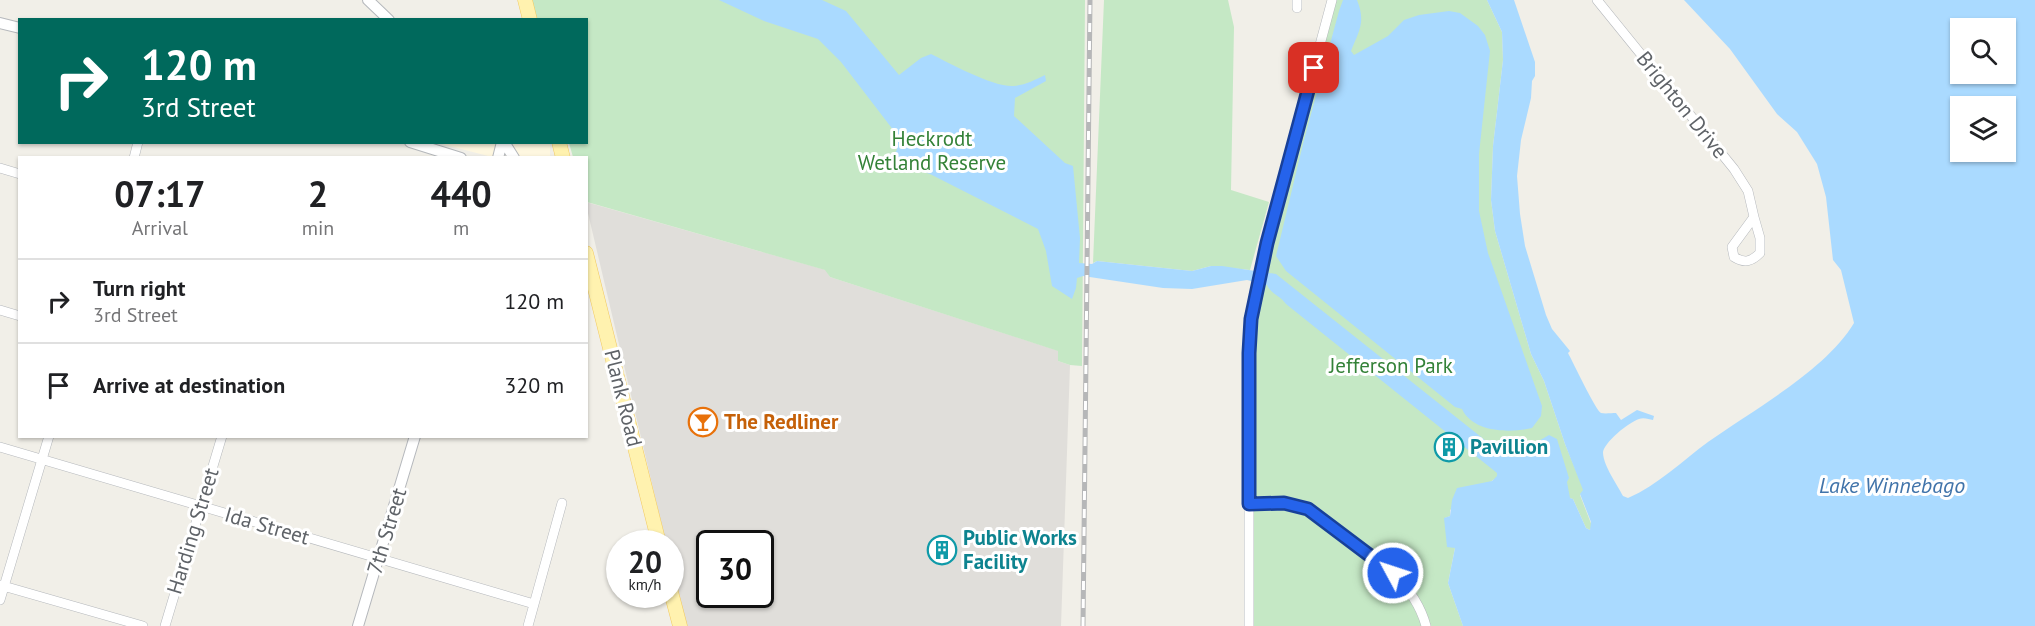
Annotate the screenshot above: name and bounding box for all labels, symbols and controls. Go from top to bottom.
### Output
map controls [1950,18,2016,162]
button: search [1950,18,2016,84]
text: 120 m [141,37,257,92]
icon: right [42,42,120,120]
pin [1288,42,1339,93]
street label: Brighton Drive [1631,46,1734,164]
icon: arrive [1297,51,1330,84]
text: 3rd Street [141,90,256,124]
button: layers [1950,96,2016,162]
park label: Heckrodt Wetland Reserve [858,125,1006,176]
text: 07:17 [114,170,206,217]
text: 2 [308,170,328,217]
text: 440 [431,170,492,217]
text: Arrival [132,215,188,241]
text: min [302,215,334,241]
text: m [453,215,469,241]
text: Turn right [93,274,185,302]
icon: right [42,285,75,318]
text: 120 m [504,287,564,315]
text: 3rd Street [93,302,178,328]
street label: Plank Road [598,346,649,449]
park label: Jefferson Park [1328,352,1453,379]
icon: arrive [42,369,75,402]
text: Arrive at destination [93,371,285,399]
text: 320 m [504,371,564,399]
bar icon: The Redliner [687,406,719,438]
place label: The Redliner [724,408,839,435]
building icon: Pavillion [1433,431,1465,463]
place label: Pavillion [1470,433,1548,460]
street label: Harding Street [161,464,225,597]
water label: Lake Winnebago [1819,471,1965,499]
street label: 7th Street [361,484,412,577]
street label: Ida Street [222,501,313,550]
place label: Public Works Facility [963,524,1077,575]
speed limit sign: 30 [696,530,774,608]
building icon: Public Works Facility [926,534,958,566]
position arrow [1361,541,1425,605]
text: 20 [628,542,662,581]
text: km/h [629,575,661,594]

